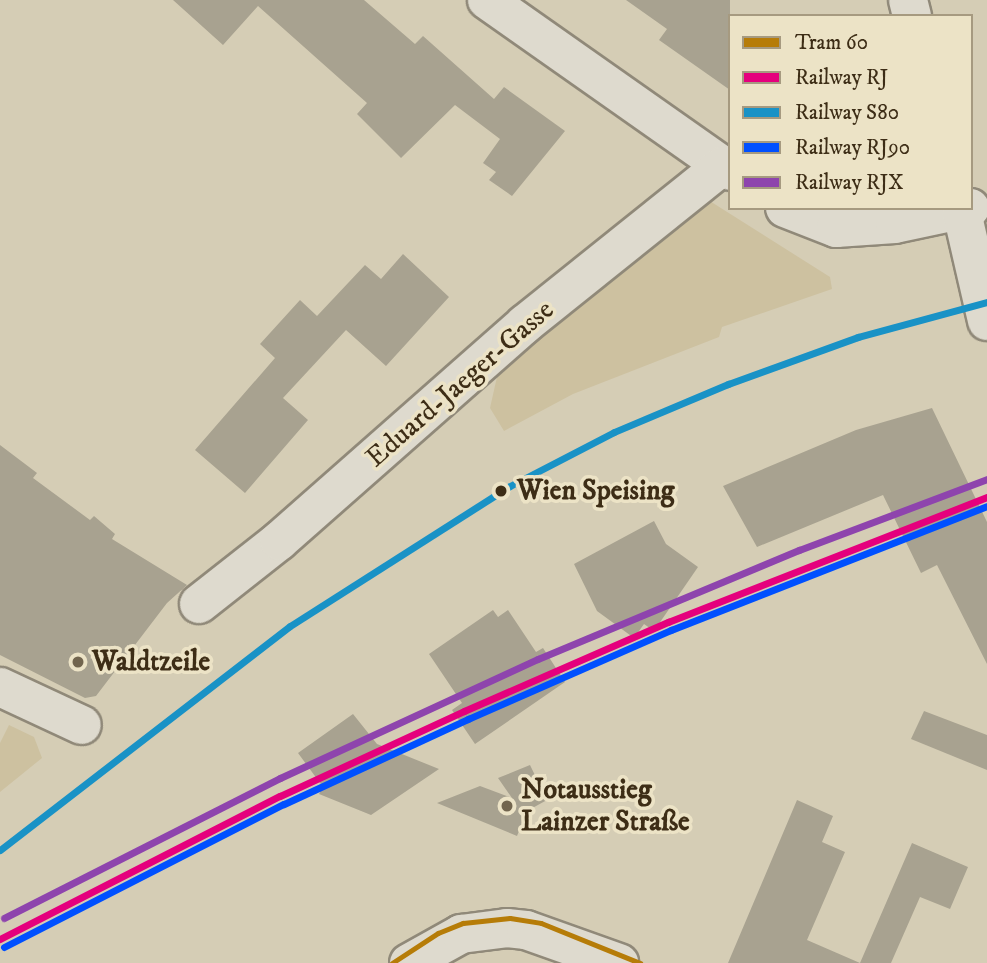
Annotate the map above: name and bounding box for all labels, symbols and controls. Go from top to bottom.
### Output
legend [728,14,973,210]
text: Tram 60 [795,30,868,56]
text: Railway RJ [795,65,888,91]
text: Railway S80 [795,100,899,126]
text: Railway RJ90 [795,135,910,161]
text: Railway RJX [795,170,903,196]
street label: Eduard-Jaeger-Gasse [359,293,561,475]
place label: Wien Speising [517,474,674,508]
marker: Wien Speising [491,481,511,501]
place label: Waldtzeile [92,645,210,679]
marker: Waldtzeile [70,654,86,670]
place label: Notausstieg Lainzer Straße [521,773,690,839]
marker: Notausstieg Lainzer Straße [499,798,515,814]

